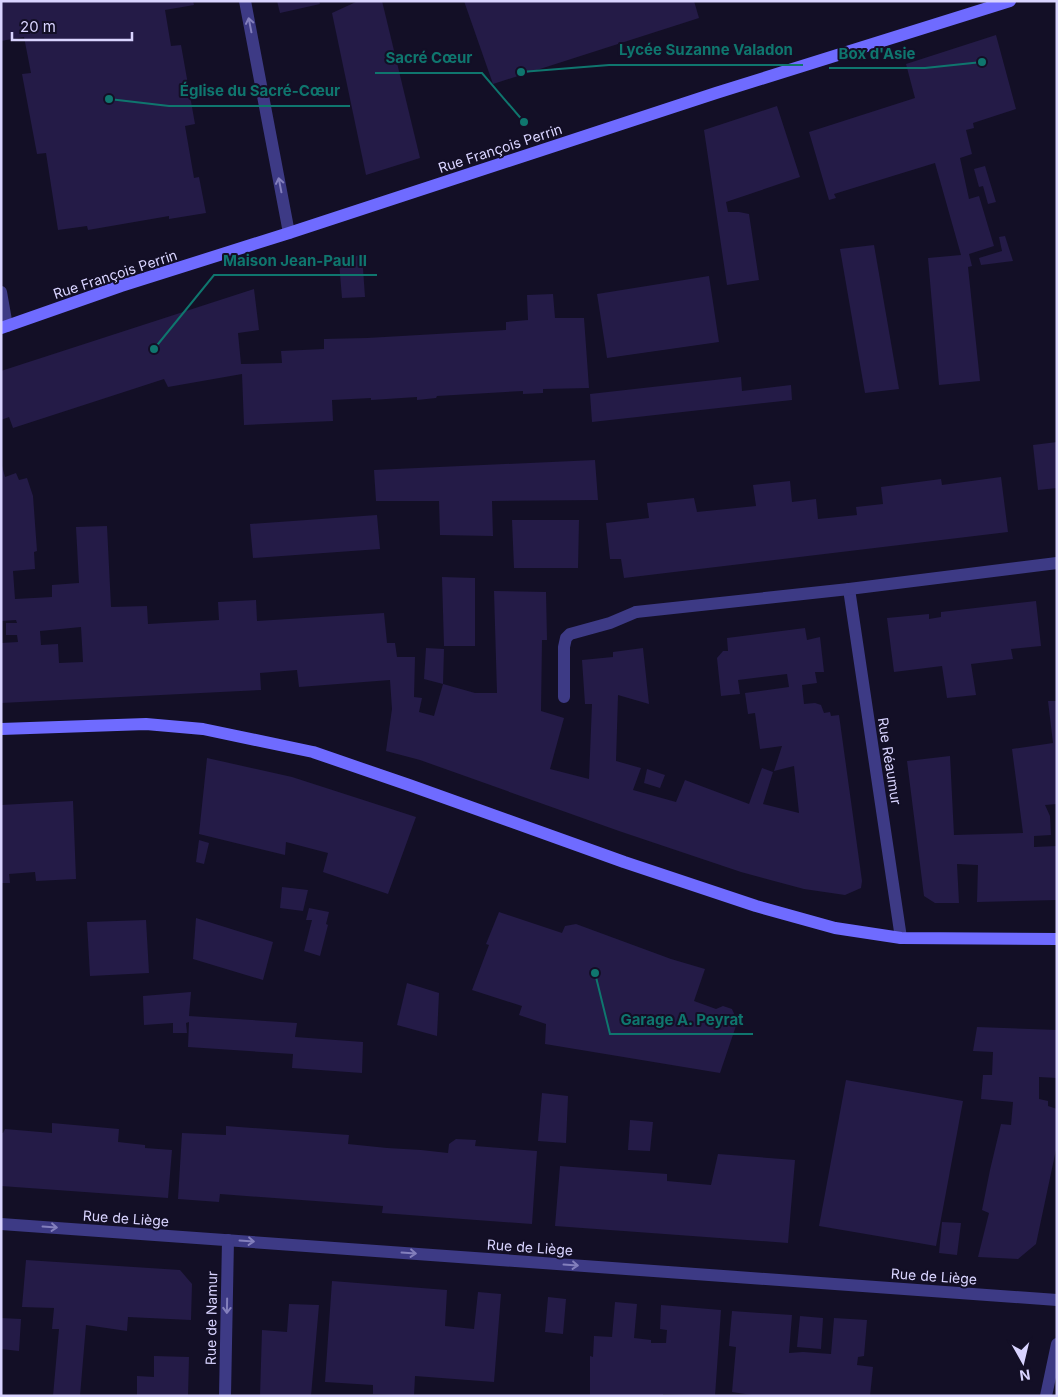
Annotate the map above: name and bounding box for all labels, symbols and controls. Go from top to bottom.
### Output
scale bar [12,10,132,42]
text: 20 m [20,17,56,36]
one-way arrow [244,18,254,34]
callout: Lycée Suzanne Valadon [609,35,803,65]
callout: Box d'Asie [829,38,925,68]
text: Lycée Suzanne Valadon [619,40,793,59]
callout: Sacré Cœur [375,43,482,73]
text: Box d'Asie [839,44,915,63]
text: Sacré Cœur [386,48,472,67]
callout: Église du Sacré-Cœur [169,76,350,106]
text: Église du Sacré-Cœur [180,81,340,100]
street label: Rue François Perrin [436,120,564,176]
one-way arrow [275,178,284,194]
callout: Maison Jean-Paul II [214,245,377,275]
street label: Rue François Perrin [51,246,179,302]
text: Maison Jean-Paul II [223,251,367,270]
street label: Rue Réaumur [875,716,905,806]
callout: Garage A. Peyrat [610,1004,753,1034]
text: Garage A. Peyrat [620,1010,744,1029]
street label: Rue de Liège [82,1207,170,1229]
one-way arrow [42,1223,58,1232]
street label: Rue de Liège [486,1236,574,1258]
one-way arrow [239,1237,255,1246]
one-way arrow [401,1248,417,1258]
one-way arrow [563,1260,579,1269]
street label: Rue de Liège [890,1265,978,1287]
street label: Rue de Namur [202,1271,220,1365]
one-way arrow [222,1298,231,1314]
north arrow [998,1337,1048,1387]
text: N [1018,1366,1031,1385]

